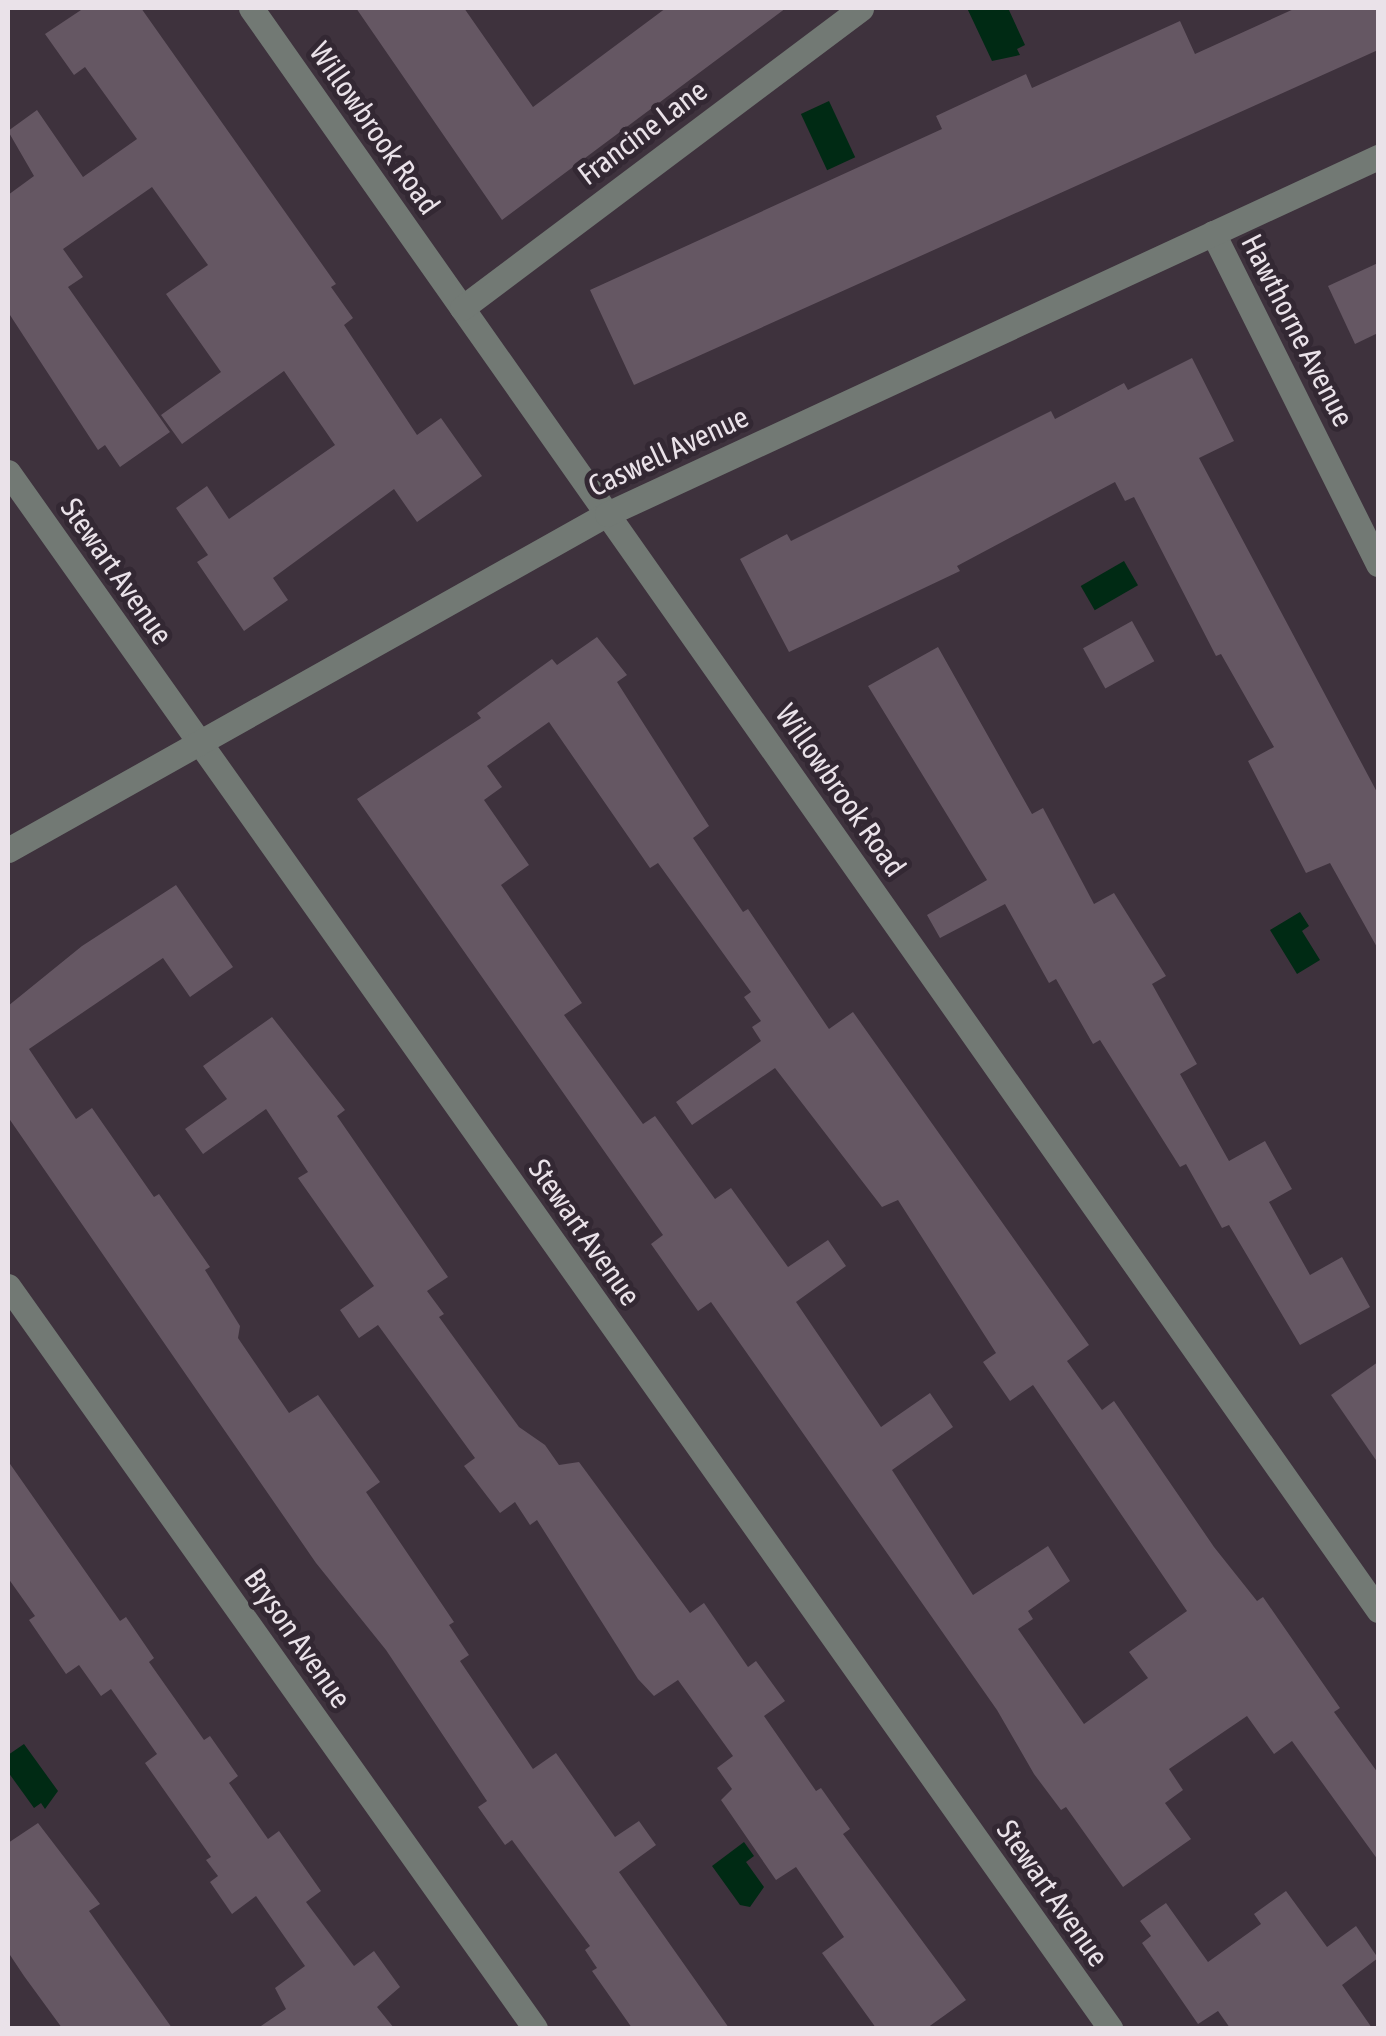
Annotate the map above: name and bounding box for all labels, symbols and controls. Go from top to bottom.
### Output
street label: Willowbrook Road [302,35,448,221]
street label: Francine Lane [570,72,714,192]
street label: Hawthorne Avenue [1234,228,1362,432]
street label: Caswell Avenue [582,398,754,504]
street label: Stewart Avenue [53,491,181,651]
street label: Willowbrook Road [768,697,914,883]
street label: Stewart Avenue [521,1152,649,1312]
street label: Bryson Avenue [237,1561,359,1715]
street label: Stewart Avenue [989,1813,1117,1973]

